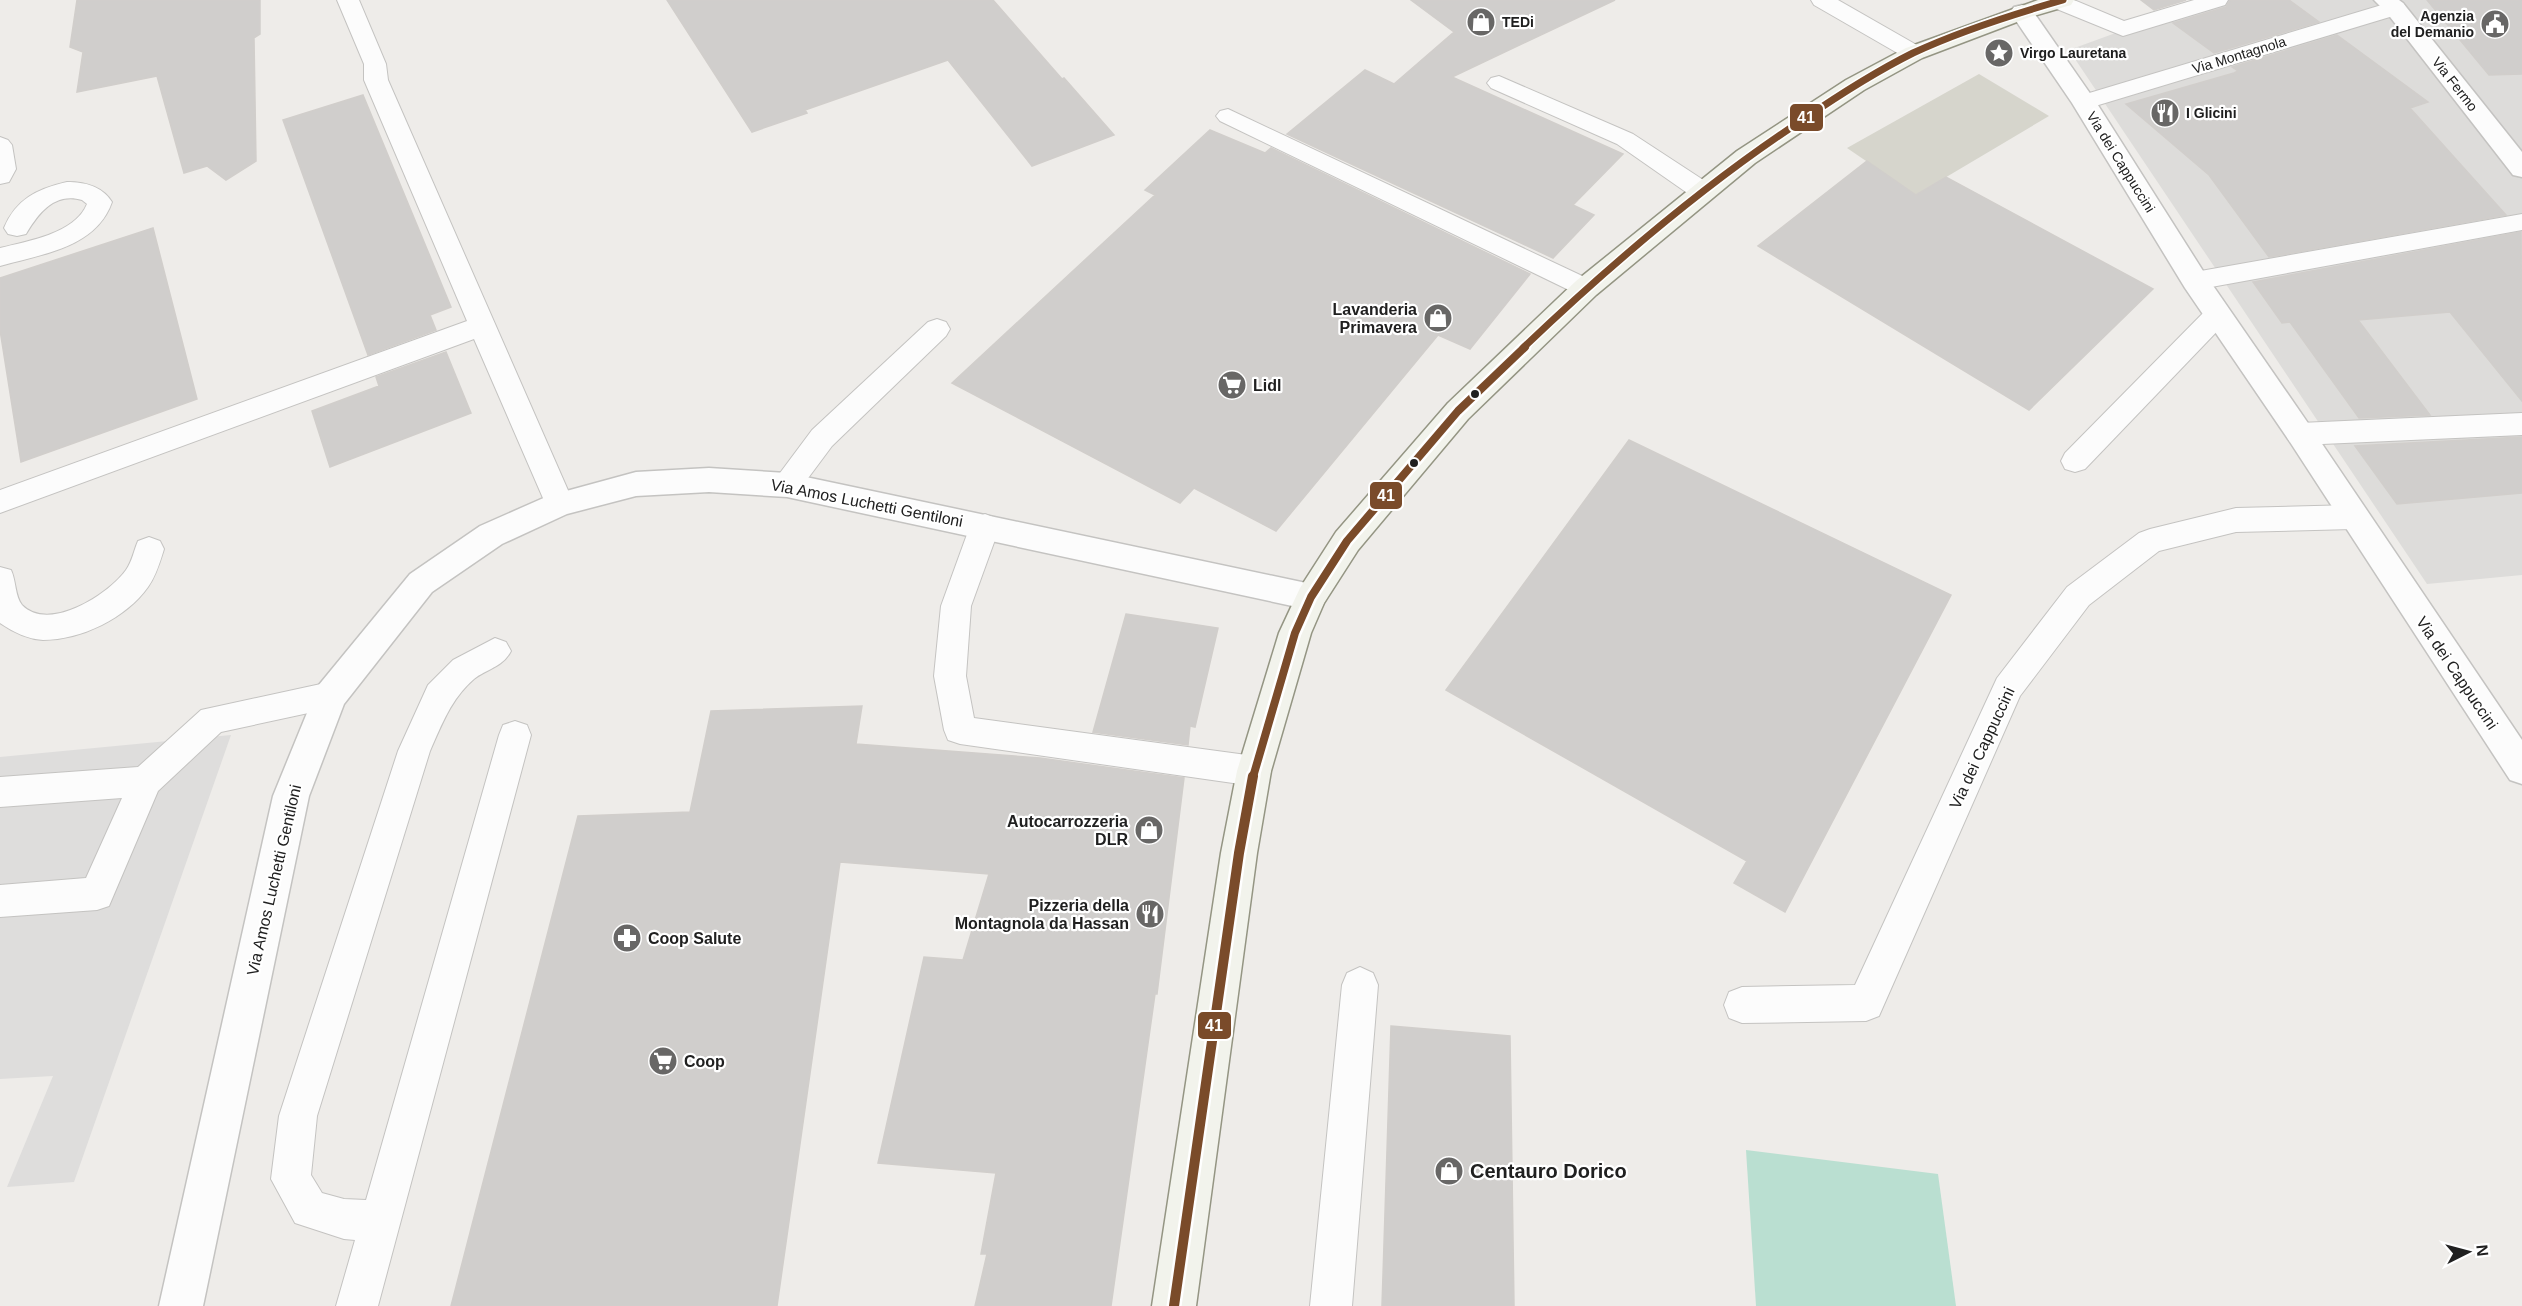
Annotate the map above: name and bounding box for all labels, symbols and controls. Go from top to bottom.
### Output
shop icon: TEDi [1465,6,1497,38]
place label: Agenzia del Demanio [2391,8,2474,40]
public building icon: Agenzia del Demanio [2479,8,2511,40]
place label: TEDi [1502,14,1534,30]
street label: Via Montagnola [2190,33,2288,77]
place icon: Virgo Lauretana [1983,37,2015,69]
place label: Virgo Lauretana [2020,45,2127,61]
street label: Via Fermo [2429,54,2481,114]
restaurant icon: I Glicini [2149,97,2181,129]
line badge: 41 [1789,103,1824,132]
place label: I Glicini [2186,105,2237,121]
text: 41 [1797,109,1815,126]
street label: Via dei Cappuccini [2084,109,2158,215]
place label: Lavanderia Primavera [1333,301,1417,336]
shop icon: Lavanderia Primavera [1422,302,1454,334]
supermarket icon: Lidl [1216,369,1248,401]
place label: Lidl [1253,377,1281,394]
unlabelled marker [1469,388,1481,400]
unlabelled marker [1408,457,1420,469]
street label: Via Amos Luchetti Gentiloni [769,476,965,530]
line badge: 41 [1369,481,1403,510]
text: 41 [1377,487,1395,504]
street label: Via dei Cappuccini [2413,613,2501,733]
street label: Via dei Cappuccini [1946,684,2018,812]
street label: Via Amos Luchetti Gentiloni [244,783,304,977]
place label: Autocarrozzeria DLR [1007,813,1128,848]
shop icon: Autocarrozzeria DLR [1133,814,1165,846]
place label: Pizzeria della Montagnola da Hassan [955,897,1129,932]
restaurant icon: Pizzeria della Montagnola da Hassan [1134,898,1166,930]
pharmacy icon: Coop Salute [611,922,643,954]
place label: Coop Salute [648,930,741,947]
line badge: 41 [1197,1011,1232,1040]
text: 41 [1205,1017,1223,1034]
supermarket icon: Coop [647,1045,679,1077]
place label: Coop [684,1053,725,1070]
shop icon: Centauro Dorico [1433,1155,1465,1187]
place label: Centauro Dorico [1470,1160,1627,1182]
north arrow [2438,1222,2498,1282]
text: N [2473,1244,2491,1257]

